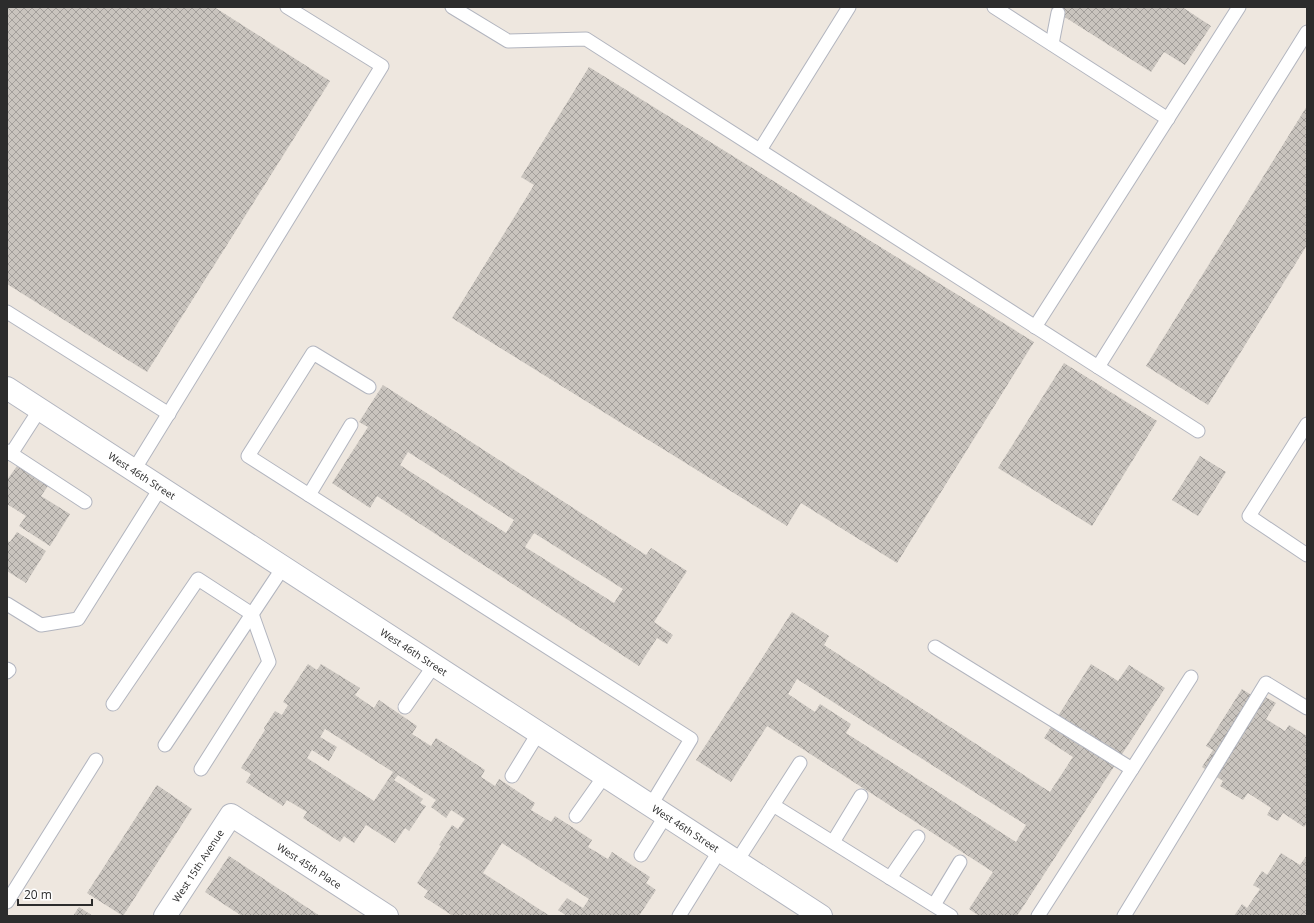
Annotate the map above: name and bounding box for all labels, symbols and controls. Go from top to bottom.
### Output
street label: West 46th Street [106,449,179,503]
street label: West 46th Street [378,625,451,679]
street label: West 46th Street [649,801,722,855]
street label: West 15th Avenue [169,826,227,905]
street label: West 45th Place [274,840,345,892]
scale bar [18,881,92,907]
text: 20 m [24,886,52,903]

